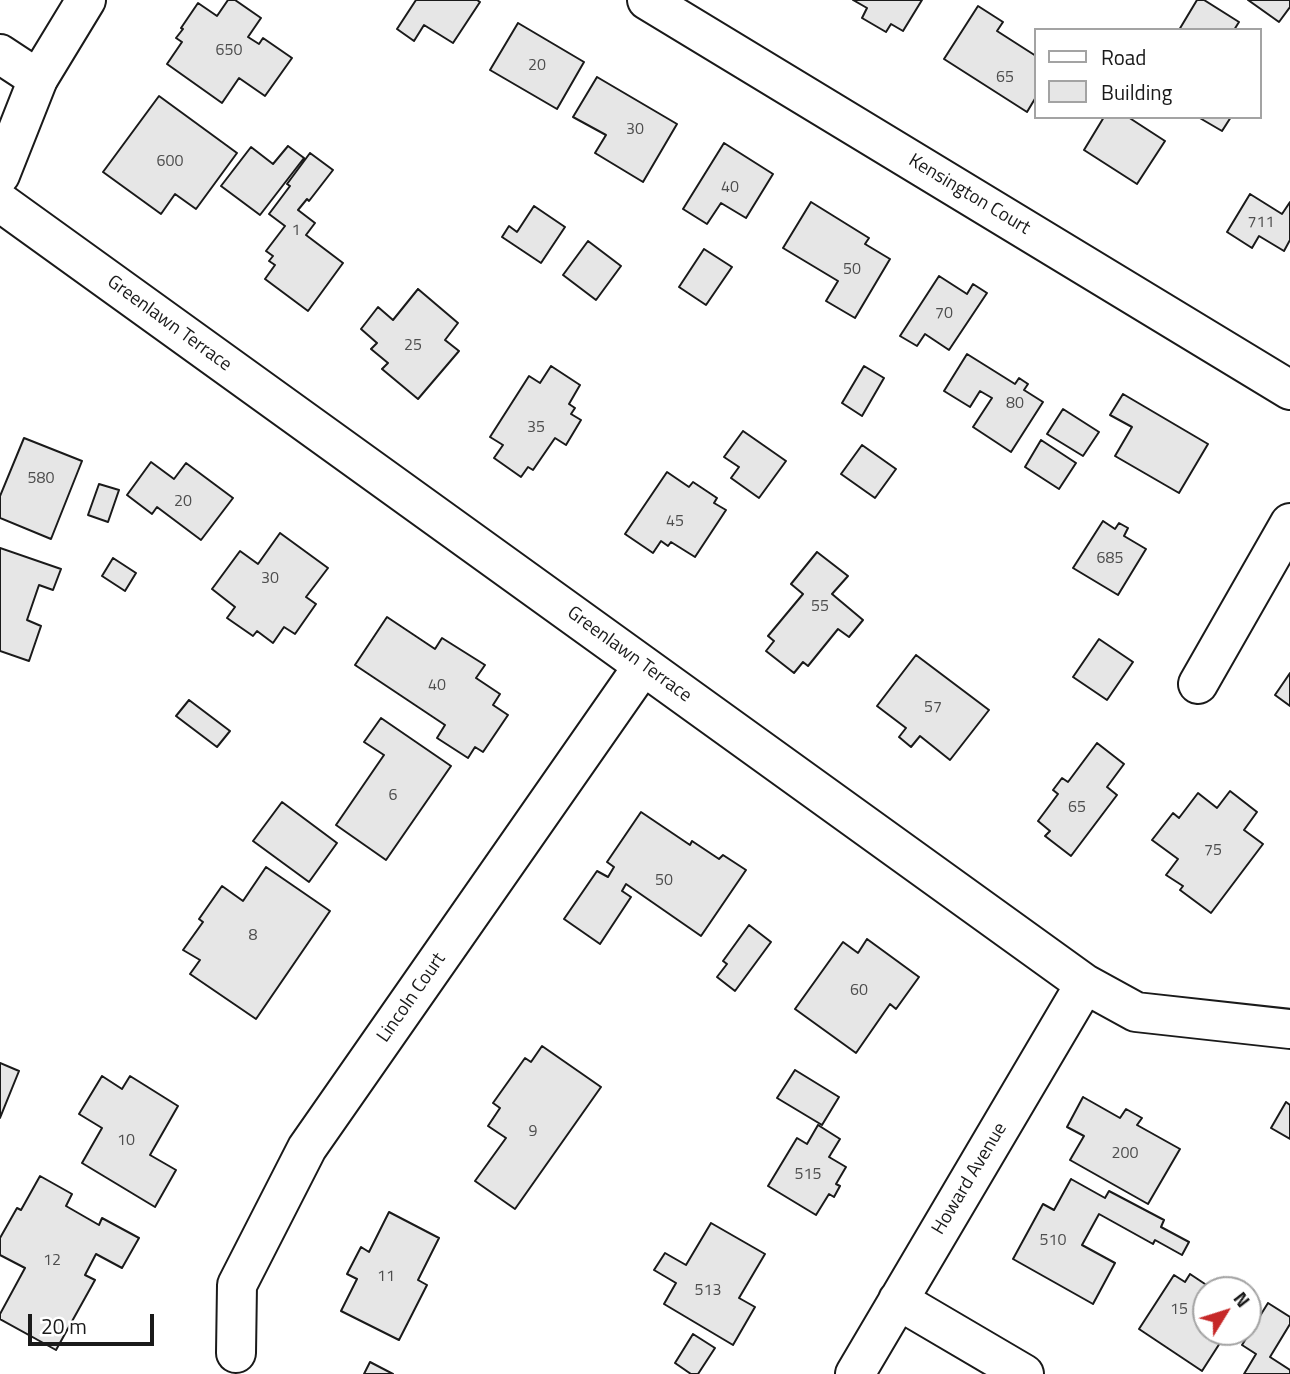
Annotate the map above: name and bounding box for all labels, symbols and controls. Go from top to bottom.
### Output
legend [1034,28,1262,119]
house number: 650 [216,41,242,61]
text: Road [1101,41,1146,73]
house number: 20 [528,56,546,76]
house number: 65 [996,68,1014,88]
text: Building [1101,76,1172,108]
house number: 30 [626,120,644,140]
street label: Kensington Court [904,150,1034,240]
house number: 600 [157,152,183,172]
house number: 40 [721,178,739,198]
house number: 711 [1248,213,1274,233]
house number: 1 [292,221,300,241]
house number: 50 [843,260,861,280]
street label: Greenlawn Terrace [102,271,236,377]
house number: 70 [935,304,953,324]
house number: 25 [404,336,422,356]
house number: 80 [1006,394,1024,414]
house number: 35 [527,418,545,438]
house number: 580 [28,469,54,489]
house number: 20 [174,492,192,512]
house number: 45 [666,512,684,532]
house number: 685 [1097,549,1123,569]
house number: 30 [261,569,279,589]
house number: 55 [811,597,829,617]
street label: Greenlawn Terrace [562,602,696,708]
house number: 40 [428,676,446,696]
house number: 57 [924,698,942,718]
house number: 6 [389,786,397,806]
house number: 65 [1068,798,1086,818]
house number: 75 [1204,841,1222,861]
house number: 50 [655,871,673,891]
house number: 8 [249,926,257,946]
street label: Lincoln Court [373,949,451,1047]
house number: 60 [850,981,868,1001]
street label: Howard Avenue [928,1119,1012,1239]
house number: 9 [529,1122,537,1142]
house number: 10 [117,1131,135,1151]
house number: 200 [1112,1144,1138,1164]
house number: 515 [795,1165,821,1185]
house number: 510 [1040,1231,1066,1251]
house number: 12 [43,1251,61,1271]
house number: 11 [377,1267,395,1287]
north arrow [1192,1276,1262,1346]
house number: 513 [695,1281,721,1301]
text: N [1227,1285,1258,1313]
scale bar [32,1300,158,1344]
house number: 15 [1170,1300,1188,1320]
text: 20 m [41,1310,87,1342]

